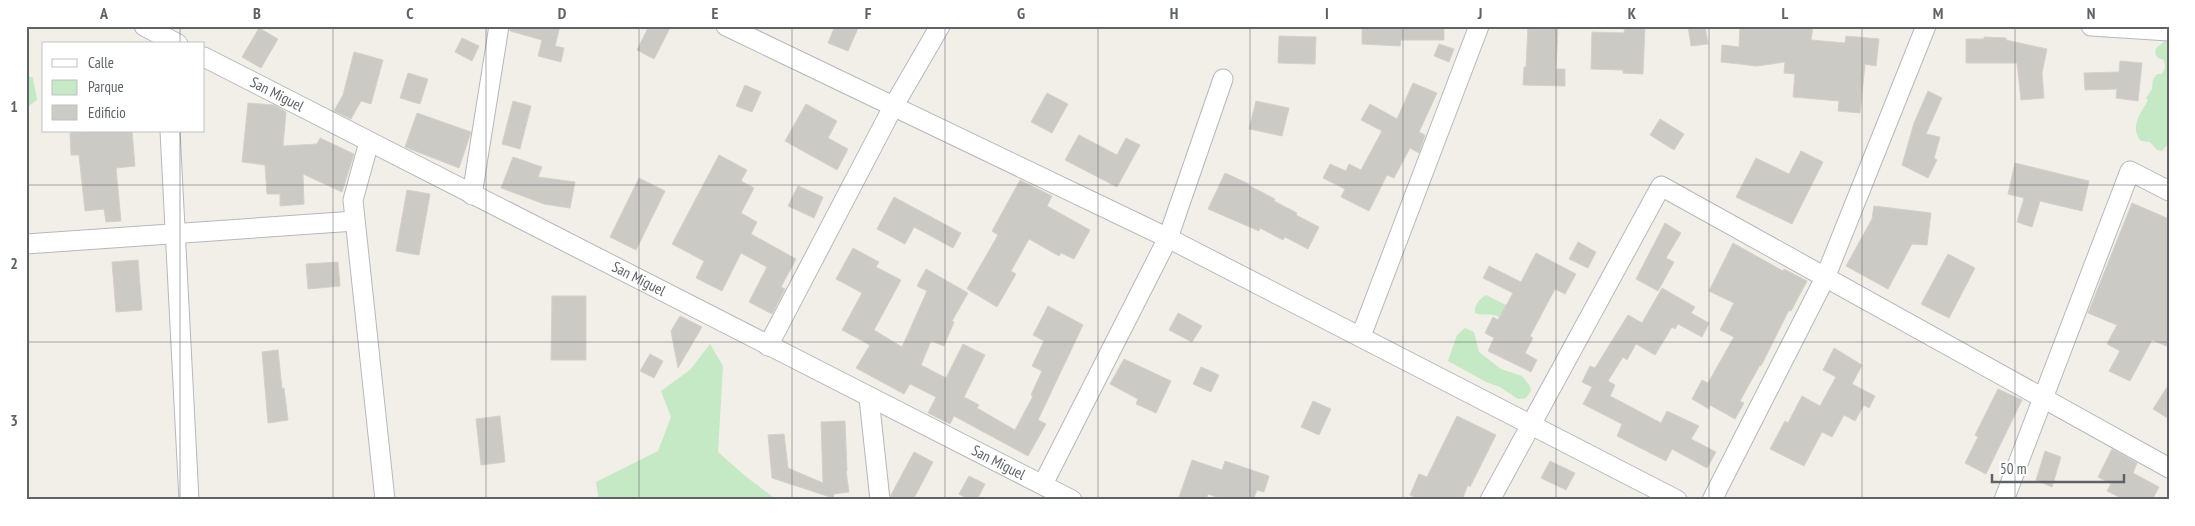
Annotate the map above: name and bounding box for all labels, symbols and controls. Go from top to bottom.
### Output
text: A [99,3,109,23]
text: B [253,3,261,23]
text: C [406,3,414,23]
text: D [558,3,567,23]
text: E [712,3,719,23]
text: F [865,3,872,23]
text: G [1017,3,1025,23]
text: H [1170,3,1178,23]
text: I [1325,3,1329,23]
text: J [1477,3,1482,23]
text: K [1628,3,1637,23]
text: L [1782,3,1789,23]
text: M [1933,3,1943,23]
text: N [2087,3,2095,23]
legend [42,42,205,132]
text: Calle [88,53,114,72]
street label: San Miguel [247,72,308,116]
text: Parque [88,77,124,96]
text: 1 [10,96,18,116]
text: Edificio [88,103,126,122]
text: 2 [10,253,18,273]
street label: San Miguel [609,257,669,300]
text: 3 [10,410,18,430]
street label: San Miguel [969,440,1029,484]
scale bar [1992,451,2125,483]
text: 50 m [2000,459,2026,478]

